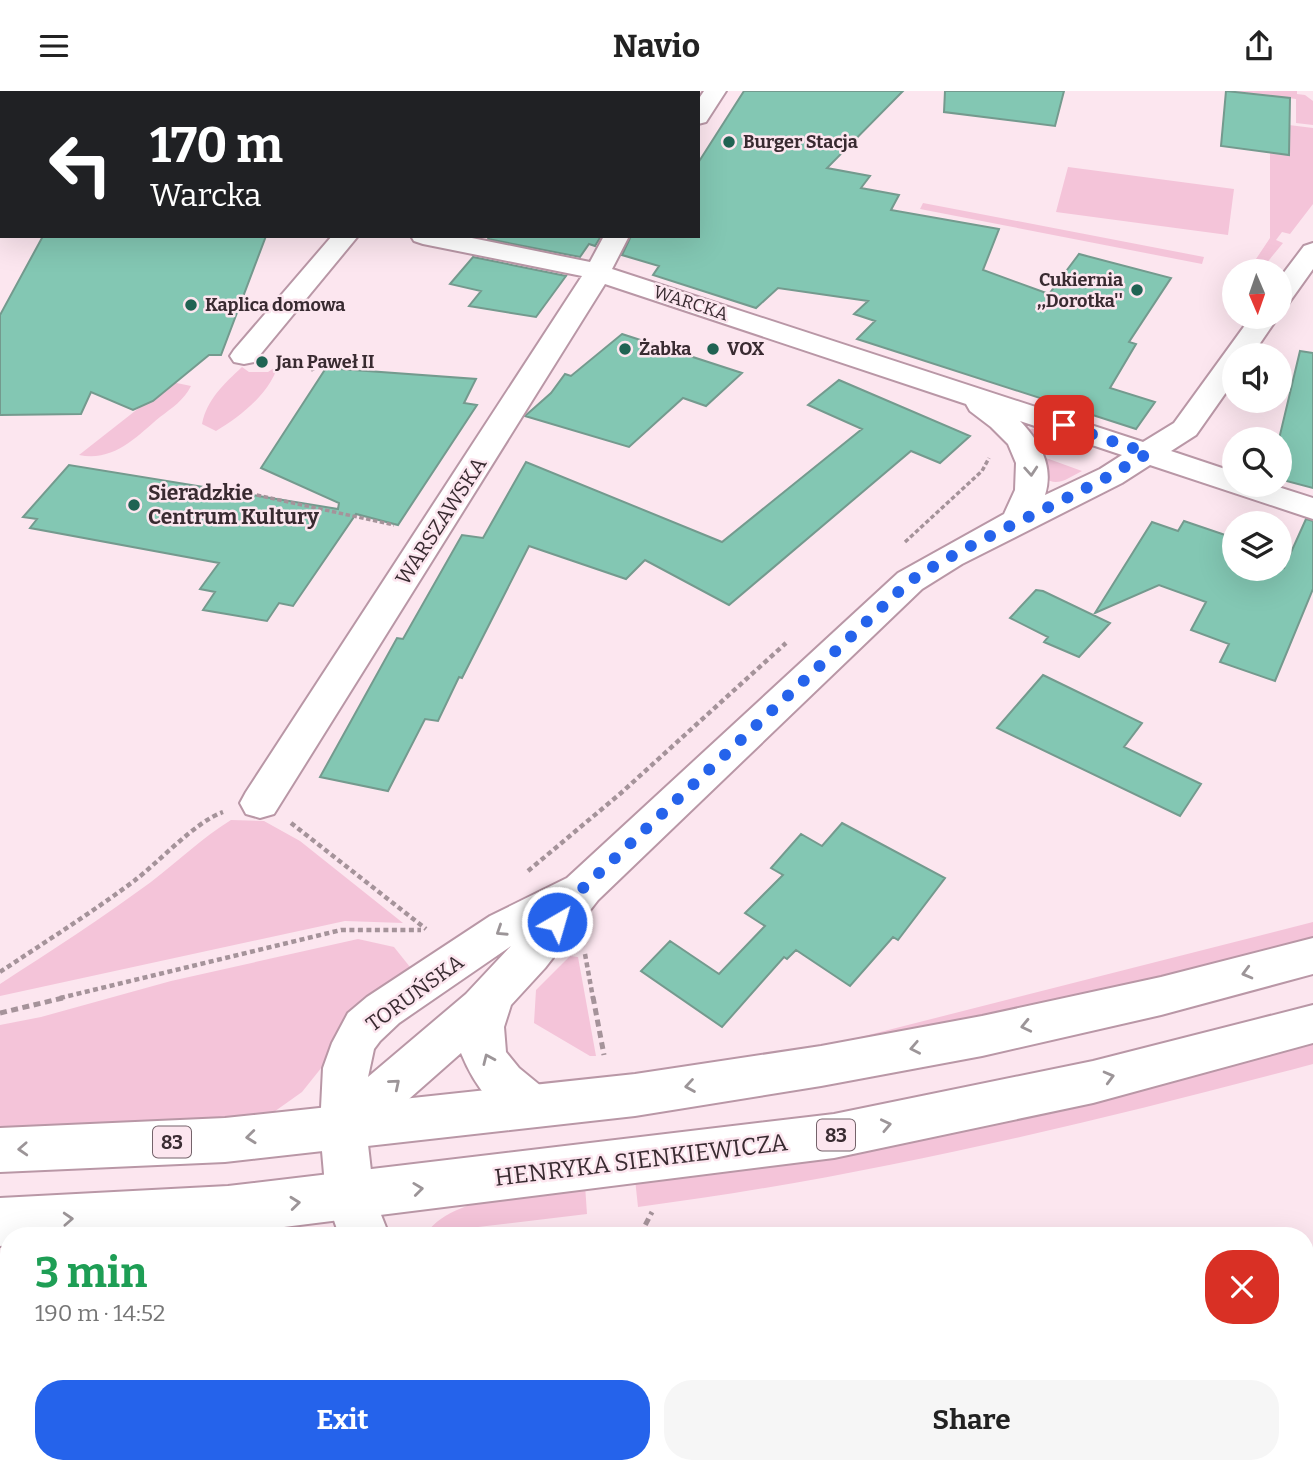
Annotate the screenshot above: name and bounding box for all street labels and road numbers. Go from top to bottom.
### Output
street label: WARCKA [651,281,731,326]
street label: WARSZAWSKA [390,452,492,590]
street label: TORUŃSKA [361,949,469,1037]
road number: 83 [817,1119,855,1151]
road number: 83 [153,1127,191,1157]
street label: HENRYKA SIENKIEWICZA [493,1128,789,1192]

